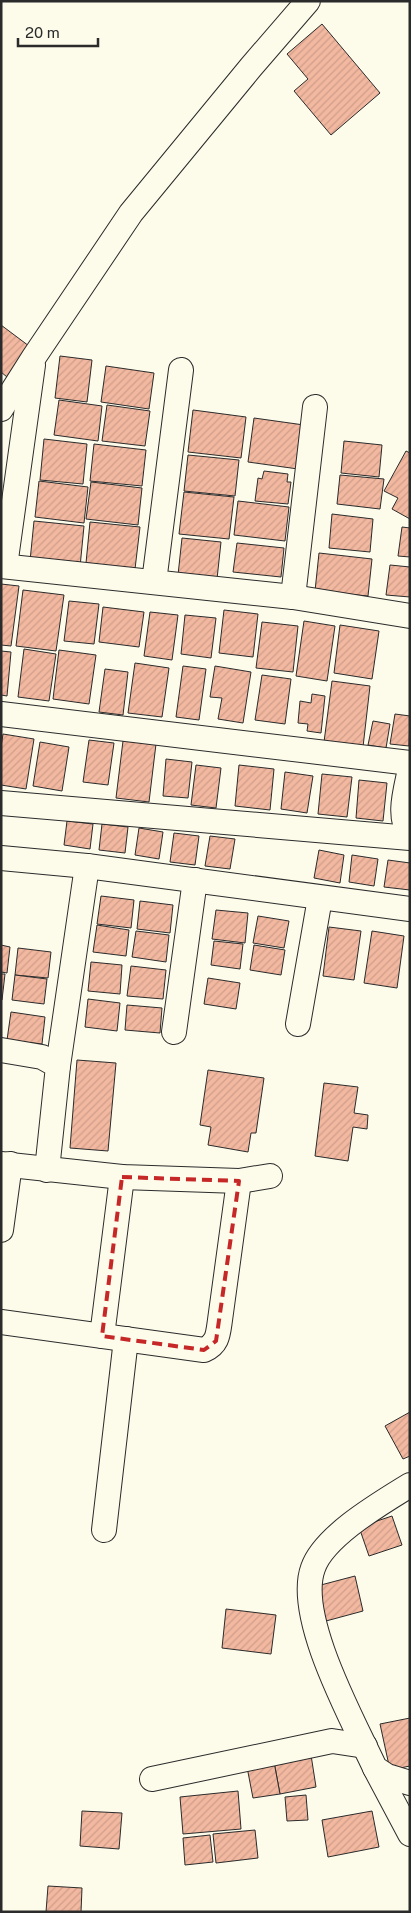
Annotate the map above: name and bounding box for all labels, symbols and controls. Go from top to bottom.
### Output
scale bar [18,15,98,47]
text: 20 m [25,24,60,41]

